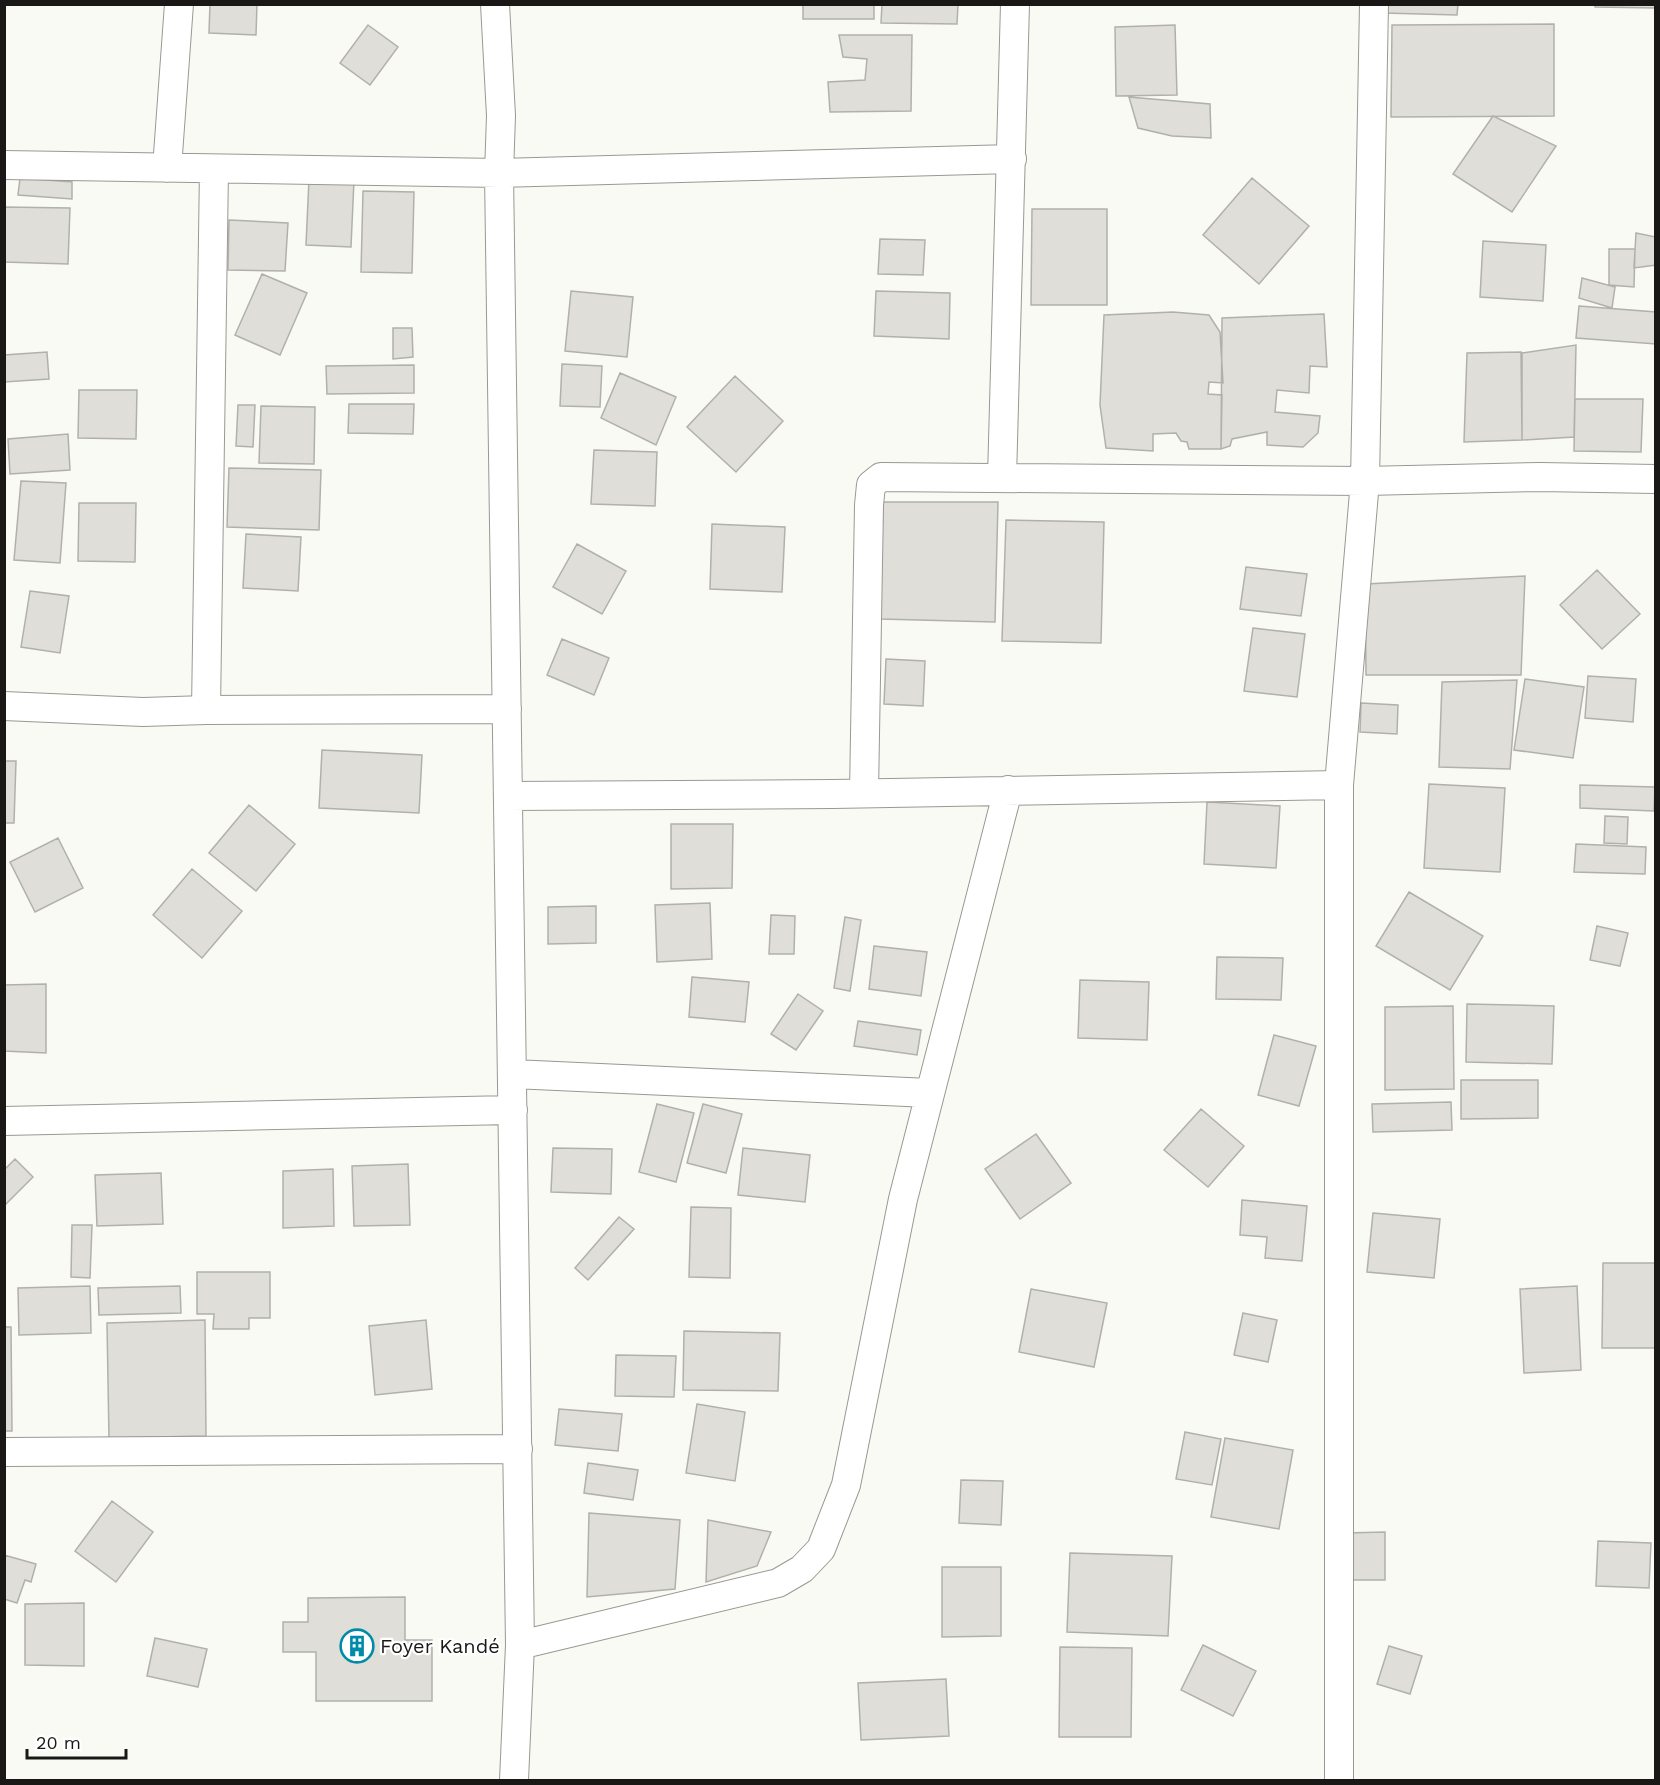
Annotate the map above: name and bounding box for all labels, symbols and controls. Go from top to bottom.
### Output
building icon: Foyer Kandé [339,1628,375,1664]
place label: Foyer Kandé [380,1634,500,1658]
scale bar [27,1722,126,1760]
text: 20 m [36,1732,81,1753]

